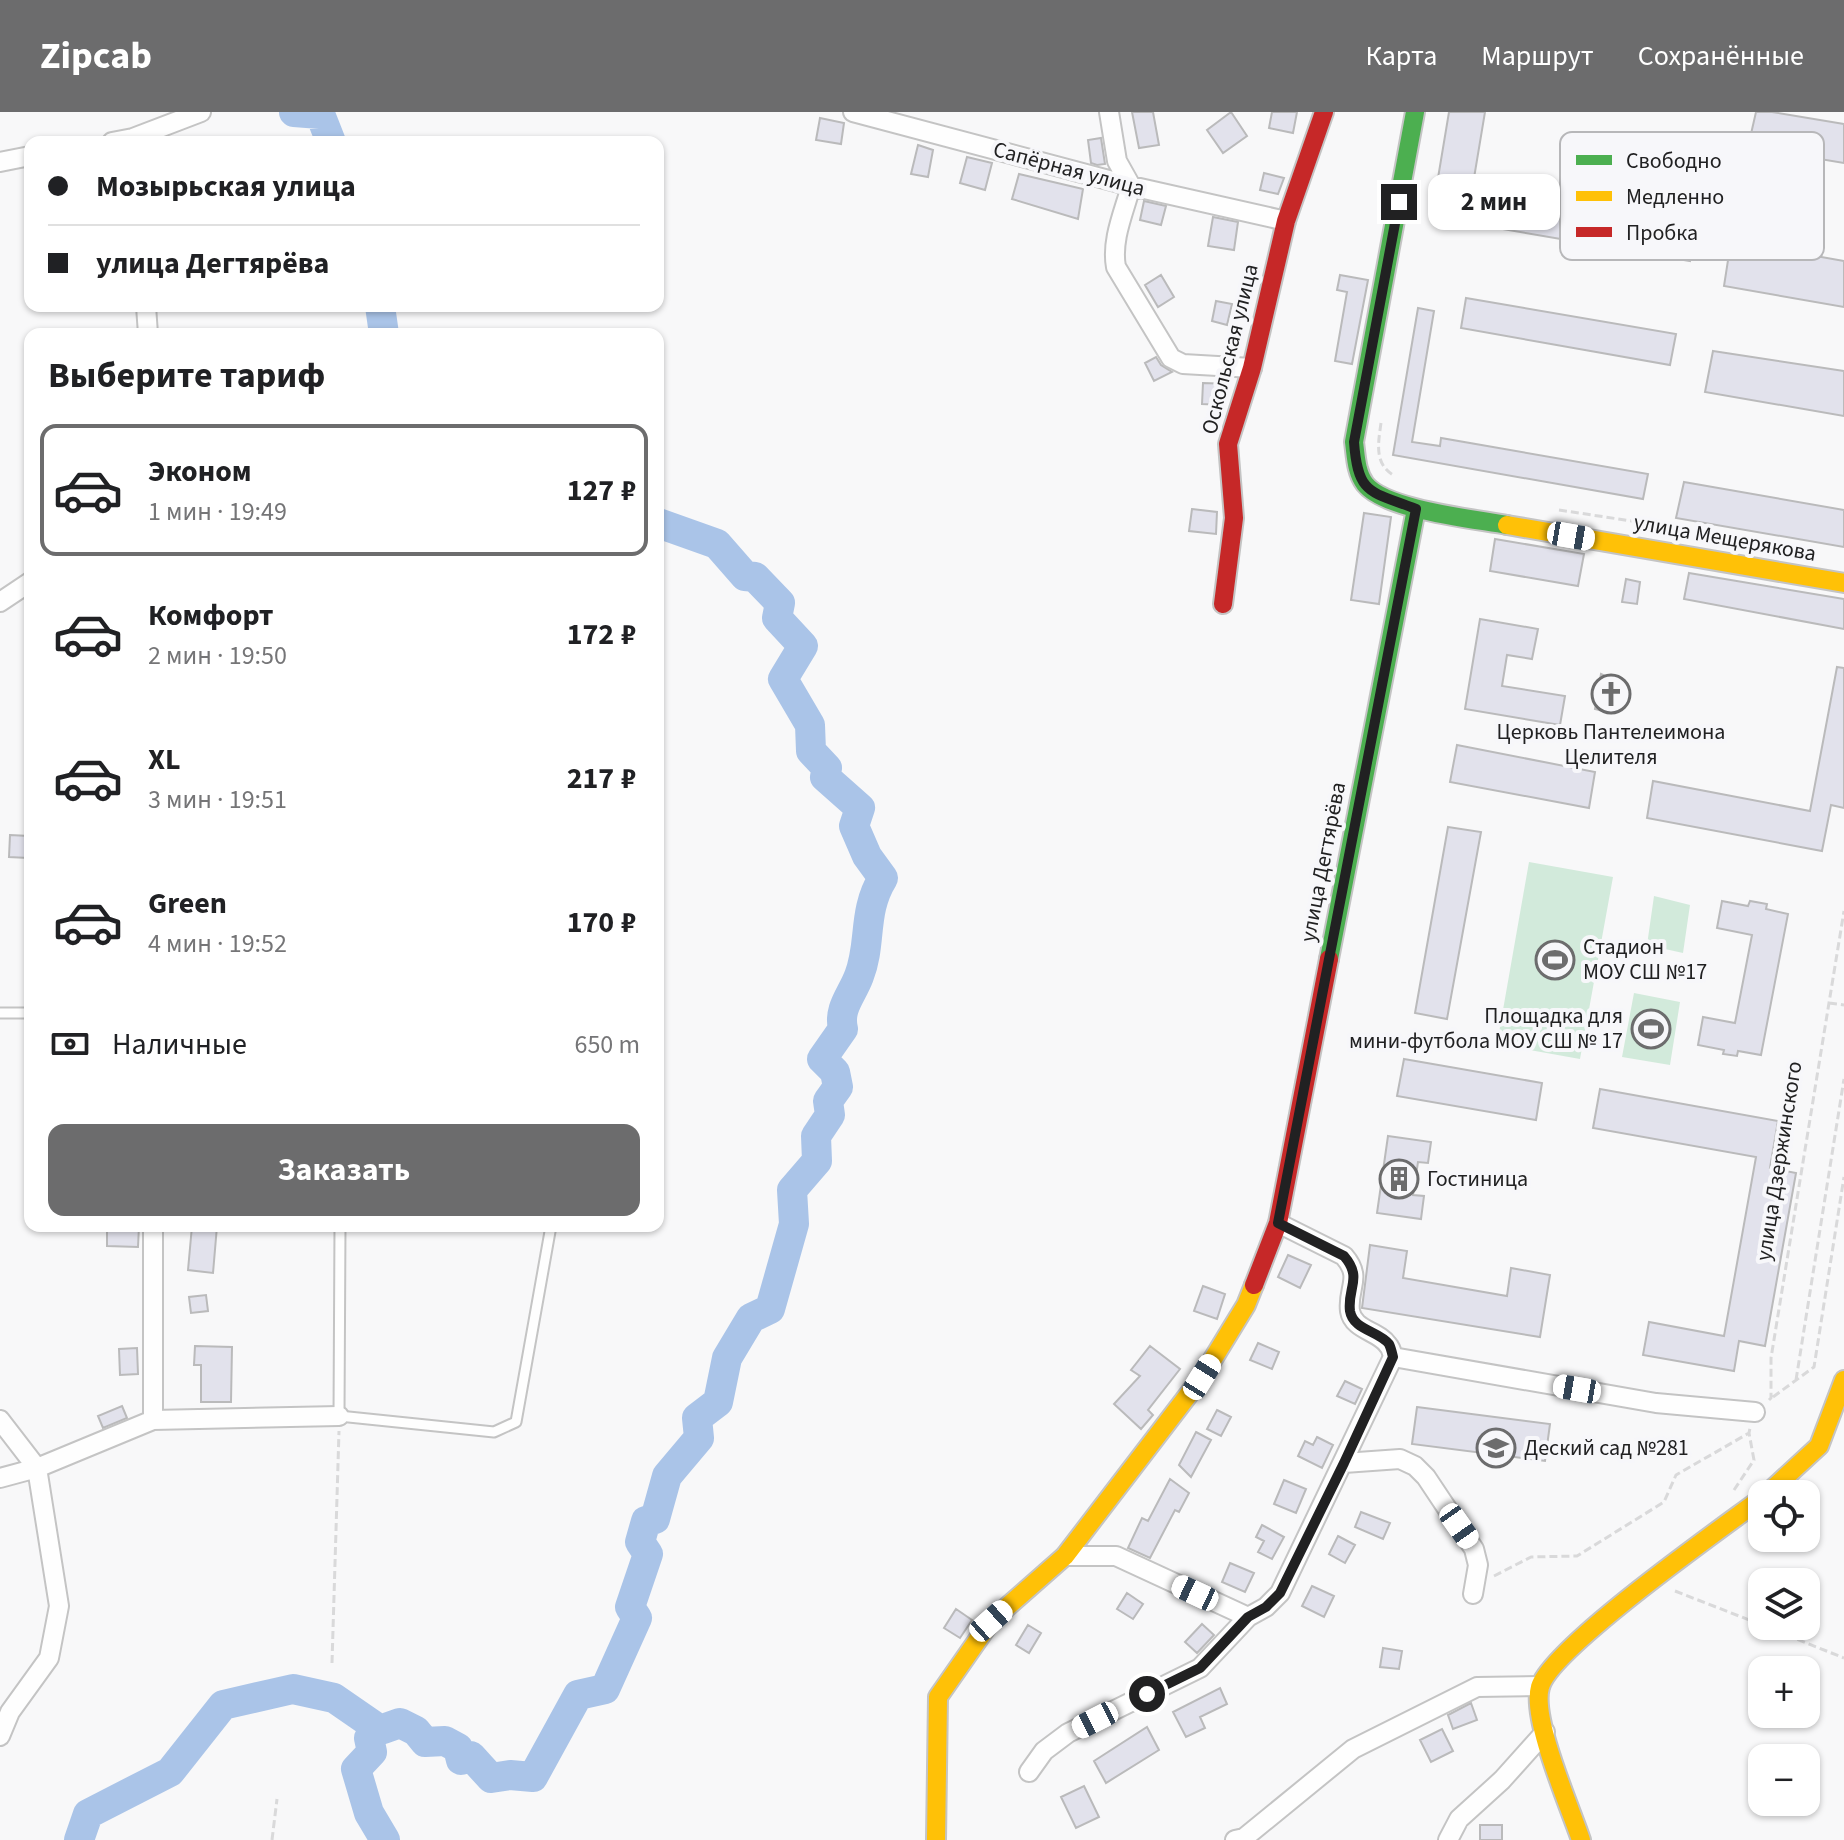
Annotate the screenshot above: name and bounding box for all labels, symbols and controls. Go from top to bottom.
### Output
text: Zipcab [40,29,152,83]
text: Карта [1366,36,1437,76]
text: Маршрут [1481,36,1594,76]
text: Сохранённые [1638,36,1804,76]
legend [1560,132,1824,260]
street label: Сапёрная улица [990,133,1148,205]
text: Свободно [1626,145,1722,177]
text: Мозырьская улица [96,165,356,208]
callout: 2 мин [1427,174,1559,230]
text: Медленно [1626,181,1724,213]
text: 2 мин [1461,183,1527,220]
route end [1381,184,1417,220]
text: Пробка [1626,217,1698,249]
text: улица Дегтярёва [96,242,329,285]
street label: Оскольская улица [1193,260,1267,438]
text: Выберите тариф [48,350,325,401]
text: Эконом [148,450,252,493]
icon: car [52,454,124,526]
text: 127 ₽ [567,469,636,512]
text: 1 мин · 19:49 [148,493,287,530]
street label: улица Мещерякова [1631,506,1819,570]
car [1545,520,1597,552]
text: Комфорт [148,594,274,637]
icon: car [52,598,124,670]
text: 172 ₽ [567,613,636,656]
text: 2 мин · 19:50 [148,637,287,674]
church icon: Церковь Пантелеимона Целителя [1590,673,1632,715]
place label: Церковь Пантелеимона Целителя [1497,716,1725,773]
text: XL [148,738,181,781]
icon: car [52,742,124,814]
text: 217 ₽ [567,757,636,800]
street label: улица Дегтярёва [1292,779,1354,945]
text: 3 мин · 19:51 [148,781,287,818]
text: Green [148,882,227,925]
icon: car [52,886,124,958]
text: 170 ₽ [567,901,636,944]
text: 4 мин · 19:52 [148,925,287,962]
place label: Стадион МОУ СШ №17 [1583,931,1707,988]
sports icon: Стадион МОУ СШ №17 [1534,939,1576,981]
place label: Площадка для мини-футбола МОУ СШ № 17 [1349,1000,1623,1057]
sports icon: Площадка для мини-футбола МОУ СШ № 17 [1630,1008,1672,1050]
icon: cash [48,1022,92,1066]
text: Наличные [112,1023,247,1066]
text: 650 m [574,1026,640,1063]
street label: улица Дзержинского [1747,1059,1811,1263]
button: Заказать [48,1124,640,1216]
building icon: Гостиница [1378,1158,1420,1200]
place label: Гостиница [1427,1163,1528,1195]
car [1179,1350,1225,1404]
car [1551,1373,1603,1405]
school or university icon: Деский сад №281 [1475,1427,1517,1469]
place label: Деский сад №281 [1524,1432,1689,1464]
map controls [1748,1480,1820,1816]
button: locate [1748,1480,1820,1552]
car [1435,1499,1483,1553]
button: layers [1748,1568,1820,1640]
car [1168,1572,1222,1614]
car [965,1596,1017,1646]
button: + [1748,1656,1820,1728]
route start [1129,1676,1165,1712]
car [1068,1698,1122,1742]
button: − [1748,1744,1820,1816]

